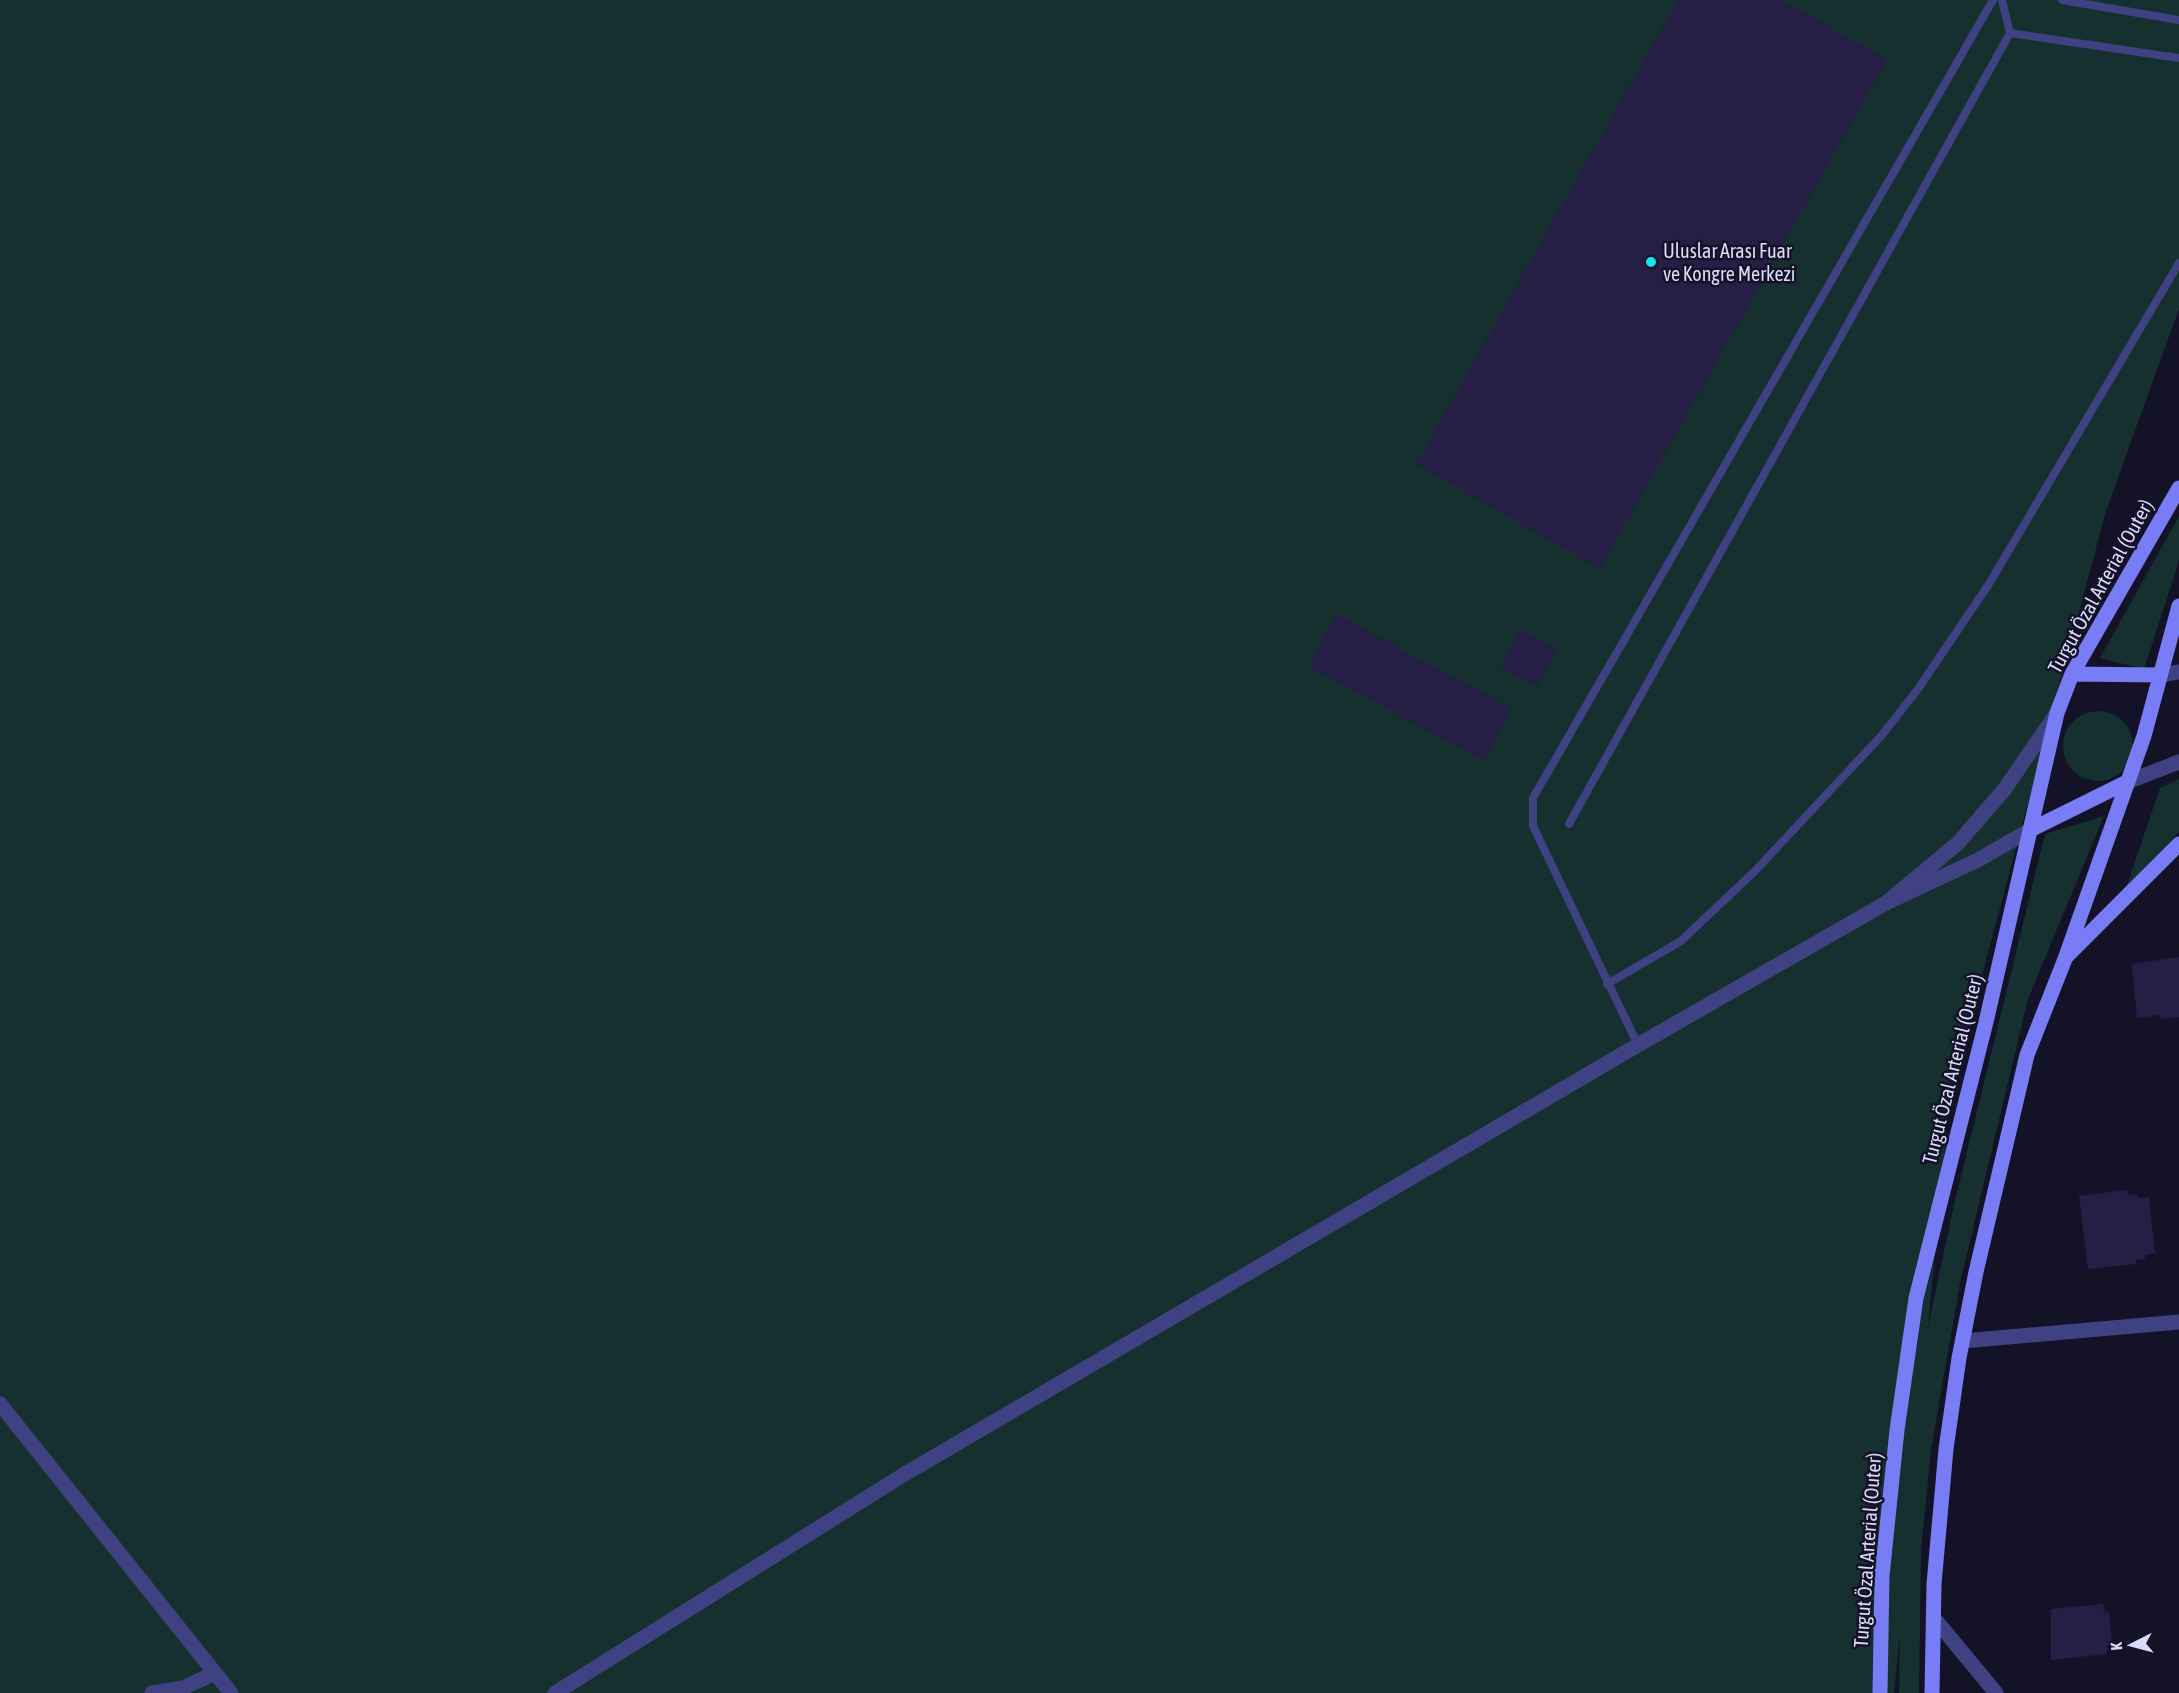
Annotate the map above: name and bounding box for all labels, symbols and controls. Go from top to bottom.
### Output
place label: Uluslar Arası Fuar ve Kongre Merkezi [1663,239,1795,285]
marker: Uluslar Arası Fuar ve Kongre Merkezi [1644,255,1658,269]
street label: Turgut Özal Arterial (Outer) [2043,495,2157,677]
street label: Turgut Özal Arterial (Outer) [1917,972,1987,1166]
street label: Turgut Özal Arterial (Outer) [1849,1452,1885,1648]
north arrow [2101,1615,2161,1675]
text: K [2107,1642,2125,1651]

